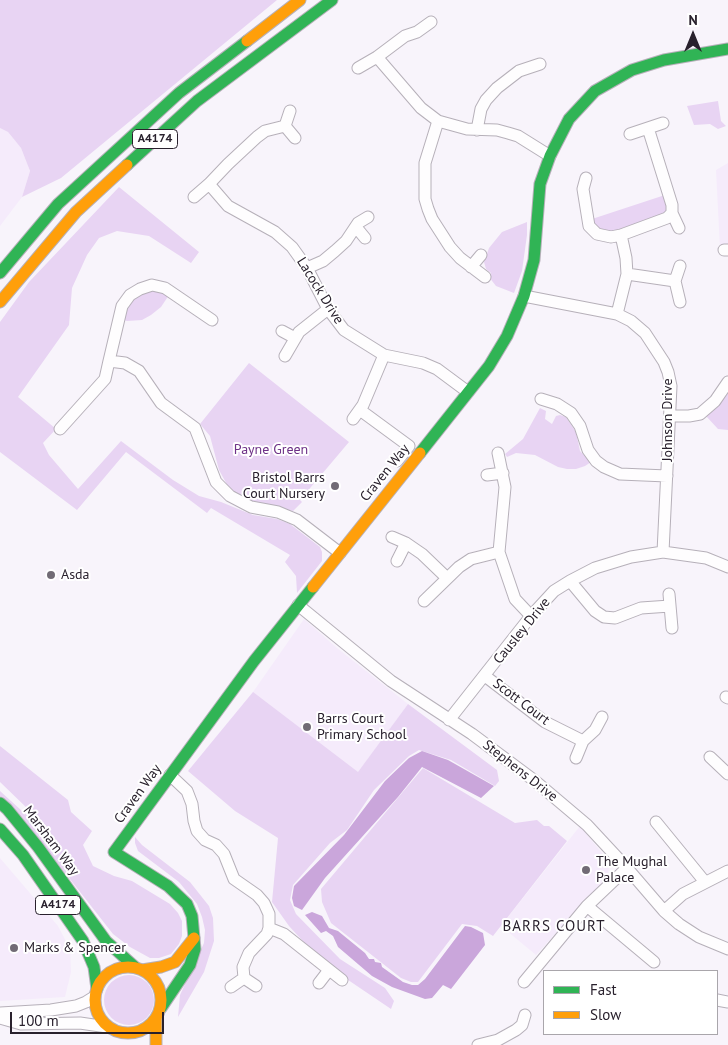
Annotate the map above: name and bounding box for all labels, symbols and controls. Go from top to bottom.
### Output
north arrow [668,10,718,60]
text: N [688,11,698,29]
road number: A4174 [132,130,178,148]
street label: Lacock Drive [293,255,347,327]
street label: Johnson Drive [660,378,676,462]
street label: Craven Way [357,441,413,505]
park label: Payne Green [234,442,308,458]
place label: Bristol Barrs Court Nursery [243,470,325,502]
marker: Bristol Barrs Court Nursery [329,480,341,492]
place label: Asda [61,567,90,583]
marker: Asda [45,569,57,581]
street label: Causley Drive [490,594,554,668]
street label: Scott Court [489,675,553,729]
place label: Barrs Court Primary School [317,711,407,744]
marker: Barrs Court Primary School [301,721,313,733]
street label: Stephens Drive [479,737,561,805]
street label: Craven Way [111,761,165,827]
street label: Marsham Way [19,803,83,879]
place label: The Mughal Palace [596,854,667,886]
marker: The Mughal Palace [580,864,592,876]
road number: A4174 [36,896,80,914]
district label: BARRS COURT [501,918,607,936]
place label: Marks & Spencer [24,940,126,956]
marker: Marks & Spencer [8,942,20,954]
legend [543,970,718,1035]
text: Fast [590,980,617,999]
scale bar [12,1002,166,1034]
text: Slow [590,1005,621,1024]
text: 100 m [18,1011,59,1030]

